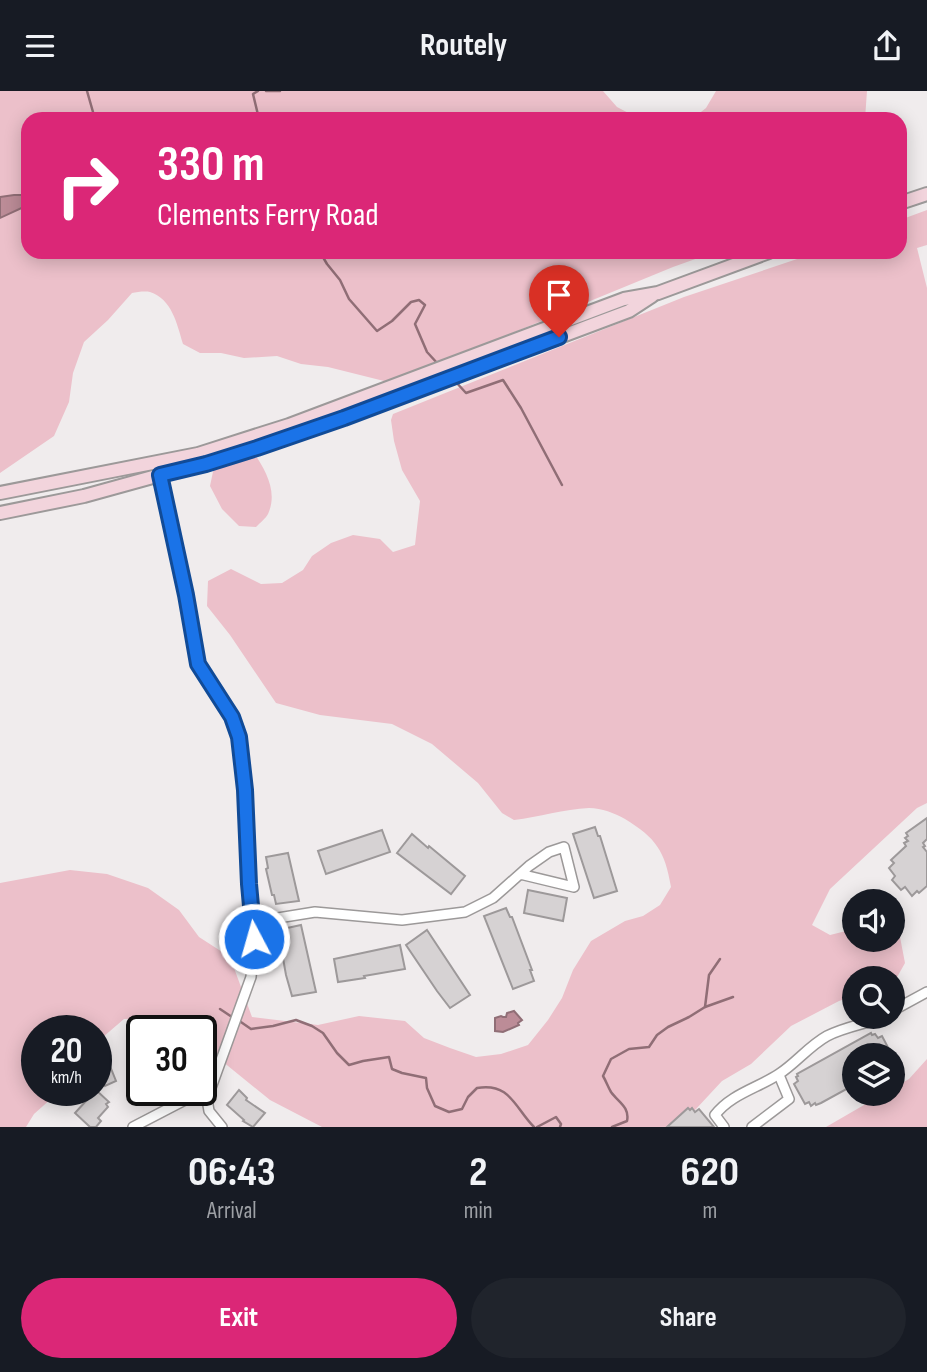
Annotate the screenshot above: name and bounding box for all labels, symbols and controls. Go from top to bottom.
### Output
text: Routely [420,26,507,65]
icon: menu [21,27,59,65]
icon: share [868,27,906,65]
text: 330 m [157,136,264,195]
icon: right [42,140,133,231]
text: Clements Ferry Road [157,196,379,235]
pin [529,265,589,337]
icon: arrive [540,276,578,314]
map controls [842,889,905,1106]
button: sound [842,889,905,952]
position arrow [217,902,291,976]
button: search [842,966,905,1029]
speed limit sign: 30 [126,1015,217,1106]
text: 20 [51,1030,83,1073]
button: layers [842,1043,905,1106]
text: km/h [51,1067,82,1088]
text: 06:43 [188,1147,276,1198]
text: 2 [469,1147,487,1198]
text: 620 [681,1147,739,1198]
text: Arrival [207,1197,257,1225]
text: min [464,1197,493,1225]
text: m [702,1197,717,1225]
button: Exit [21,1278,457,1358]
button: Share [471,1278,906,1358]

